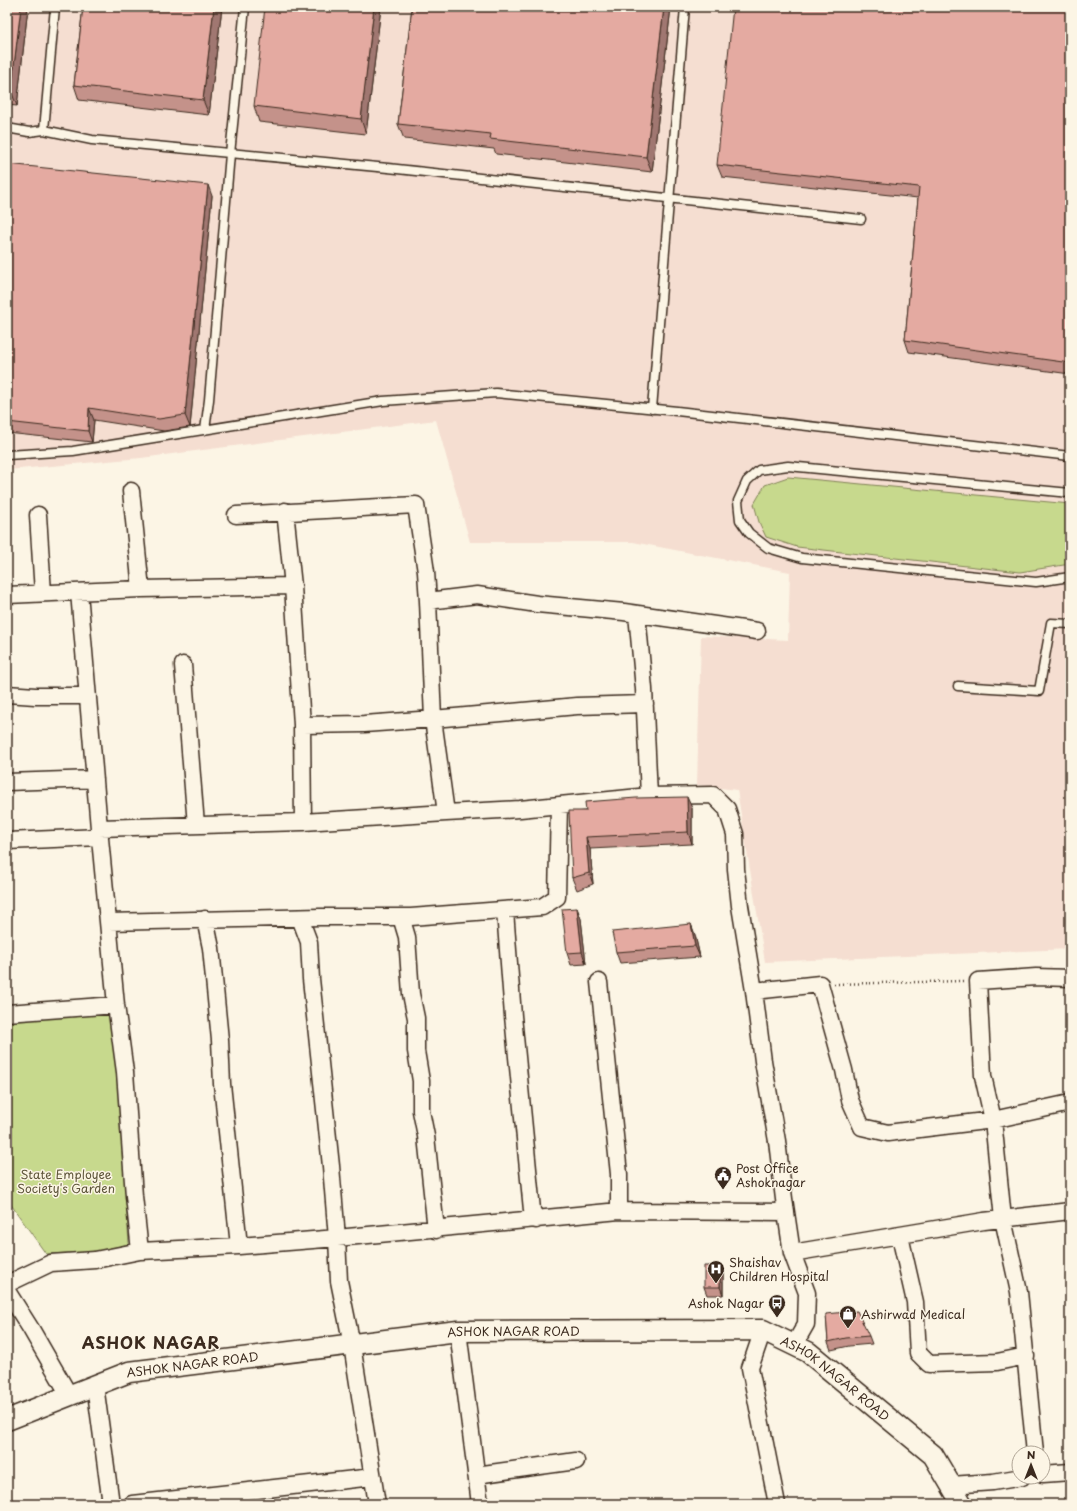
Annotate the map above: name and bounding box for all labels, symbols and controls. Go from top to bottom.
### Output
place label: Post Office Ashoknagar [736,1159,806,1191]
park label: State Employee Society's Garden [17,1165,115,1197]
public building icon: Post Office Ashoknagar [713,1165,733,1190]
place label: Shaishav Children Hospital [729,1253,829,1285]
hospital icon: Shaishav Children Hospital [706,1259,726,1284]
bus stop icon: Ashok Nagar [767,1293,787,1318]
place label: Ashok Nagar [688,1294,765,1312]
shop icon: Ashirwad Medical [838,1304,858,1329]
place label: Ashirwad Medical [861,1305,965,1323]
street label: ASHOK NAGAR ROAD [446,1322,580,1341]
district label: ASHOK NAGAR [82,1330,220,1354]
street label: ASHOK NAGAR ROAD [778,1331,894,1425]
street label: ASHOK NAGAR ROAD [125,1347,259,1381]
north arrow [1011,1445,1051,1485]
text: N [1027,1446,1036,1463]

